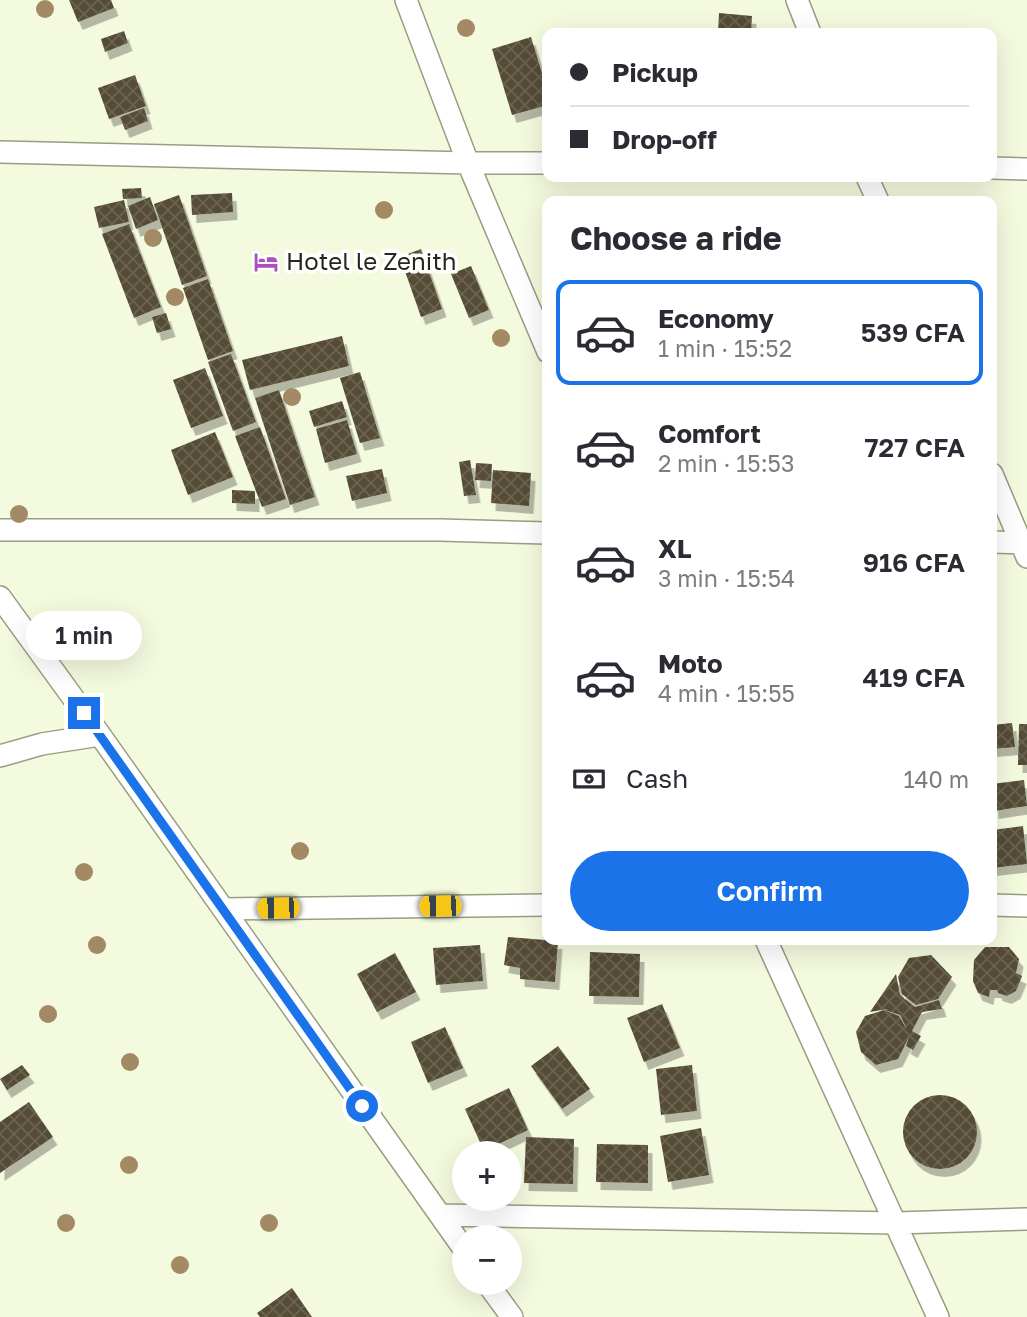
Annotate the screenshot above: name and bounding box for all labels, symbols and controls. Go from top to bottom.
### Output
text: Pickup [612,57,698,88]
text: Drop-off [612,124,717,155]
text: Choose a ride [570,219,782,257]
place label: Hotel le Zenith [286,246,457,275]
hotel icon: Hotel le Zenith [252,248,280,276]
icon: car [574,301,637,364]
text: Economy [658,303,774,334]
text: 539 CFA [861,317,965,348]
text: 1 min · 15:52 [658,334,792,362]
icon: car [574,416,637,479]
text: Comfort [658,418,761,449]
text: 727 CFA [865,432,965,463]
text: 2 min · 15:53 [658,449,794,477]
icon: car [574,531,637,594]
text: XL [658,533,692,564]
text: 916 CFA [863,547,965,578]
text: 3 min · 15:54 [658,564,795,592]
callout: 1 min [26,612,142,660]
text: 1 min [55,621,113,649]
icon: car [574,646,637,709]
text: Moto [658,648,723,679]
text: 419 CFA [863,662,965,693]
text: 4 min · 15:55 [658,679,795,707]
route end [68,697,100,729]
icon: cash [570,760,608,798]
text: Cash [626,763,688,794]
text: 140 m [903,765,969,793]
button: Confirm [570,851,969,931]
car [419,895,462,917]
car [257,897,300,919]
route start [346,1090,378,1122]
map controls [452,1141,522,1295]
button: + [452,1141,522,1211]
button: − [452,1225,522,1295]

